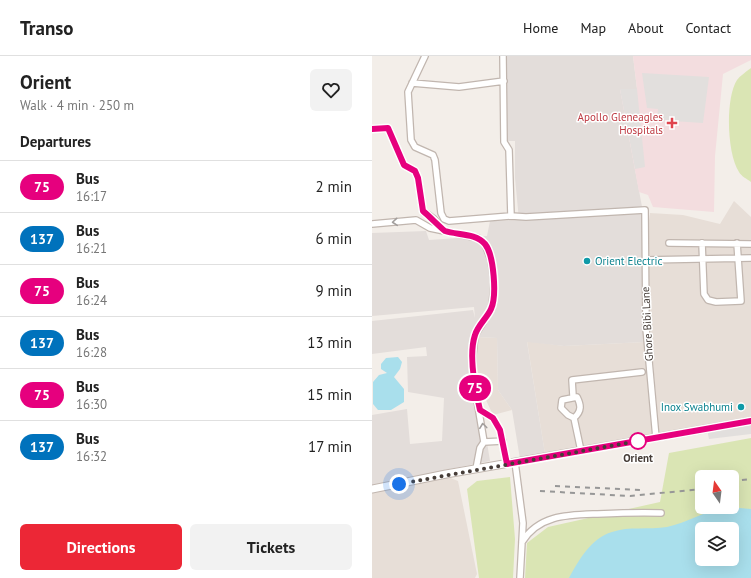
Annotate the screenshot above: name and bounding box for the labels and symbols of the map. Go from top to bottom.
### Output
place label: Apollo Gleneagles Hospitals [578,110,663,137]
marker: Apollo Gleneagles Hospitals [666,117,678,129]
one-way arrow [392,217,398,226]
place label: Orient Electric [595,254,662,268]
marker: Orient Electric [582,256,592,266]
street label: Ghore Bibi Lane [638,286,656,362]
line badge: 75 [457,375,493,401]
place label: Inox Swabhumi [661,400,733,414]
marker: Inox Swabhumi [736,402,746,412]
one-way arrow [479,422,488,429]
marker: Orient [629,432,647,450]
place label: Orient [623,451,653,465]
north arrow [695,470,739,514]
your location [389,474,409,494]

